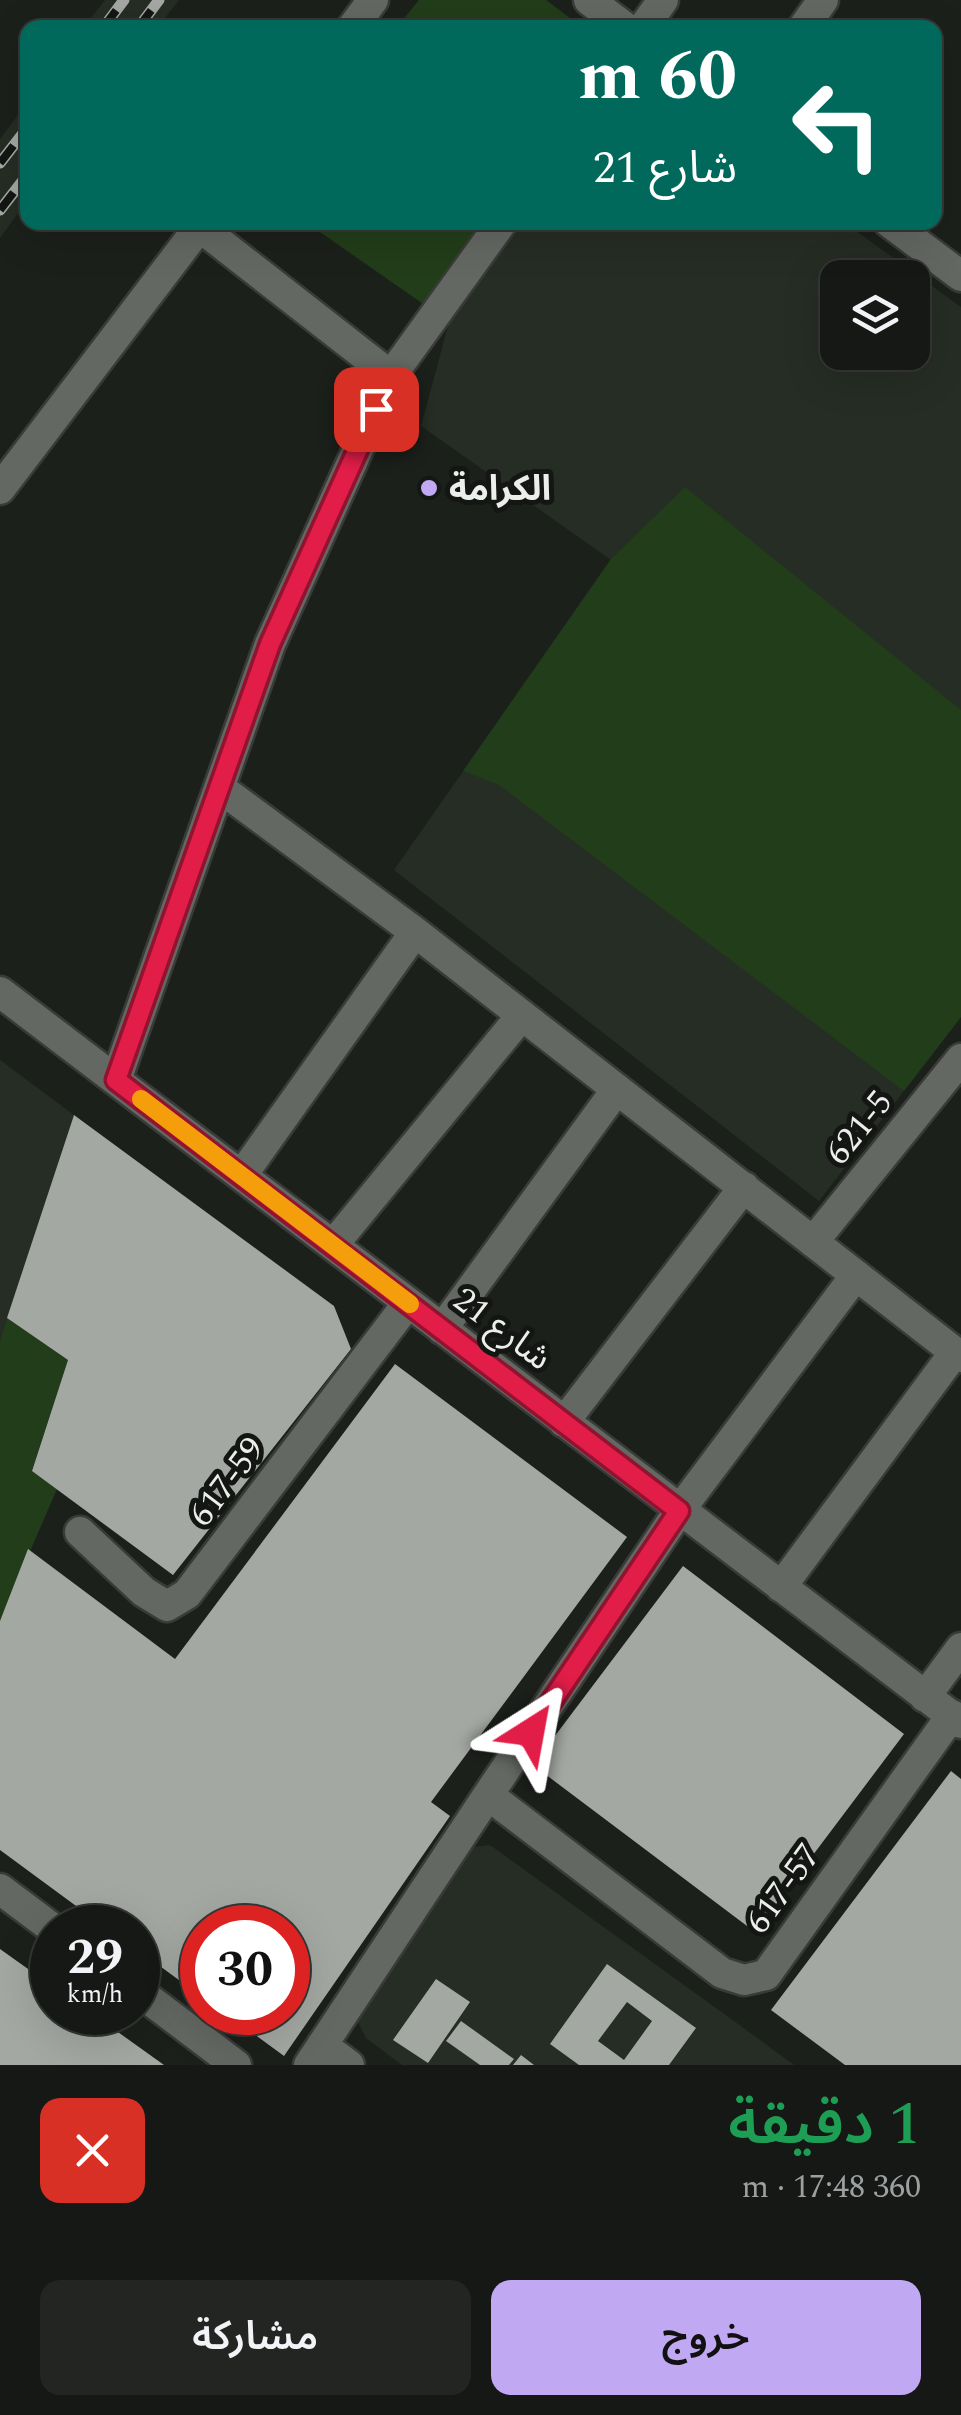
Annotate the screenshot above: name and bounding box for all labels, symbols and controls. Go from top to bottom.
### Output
text: 60 m [578,24,737,130]
icon: left [772,60,902,190]
text: شارع 21 [593,134,737,203]
map controls [820,260,930,370]
button: layers [820,260,930,370]
pin [334,367,419,452]
icon: arrive [349,382,404,437]
place label: الكرامة [449,463,551,516]
marker: الكرامة [418,477,440,499]
street label: 621-5 [812,1079,906,1177]
street label: شارع 21 [441,1274,563,1384]
street label: 617-59 [176,1426,279,1538]
position arrow [479,1680,583,1784]
street label: 617-57 [732,1833,834,1945]
speed limit sign: 30 [180,1905,310,2035]
text: 29 [67,1920,123,1996]
text: km/h [67,1976,123,2014]
text: 1 دقيقة [728,2079,921,2171]
button: close [40,2098,145,2203]
text: 360 m · 17:48 [741,2163,921,2212]
button: مشاركة [40,2280,471,2395]
button: خروج [491,2280,921,2395]

